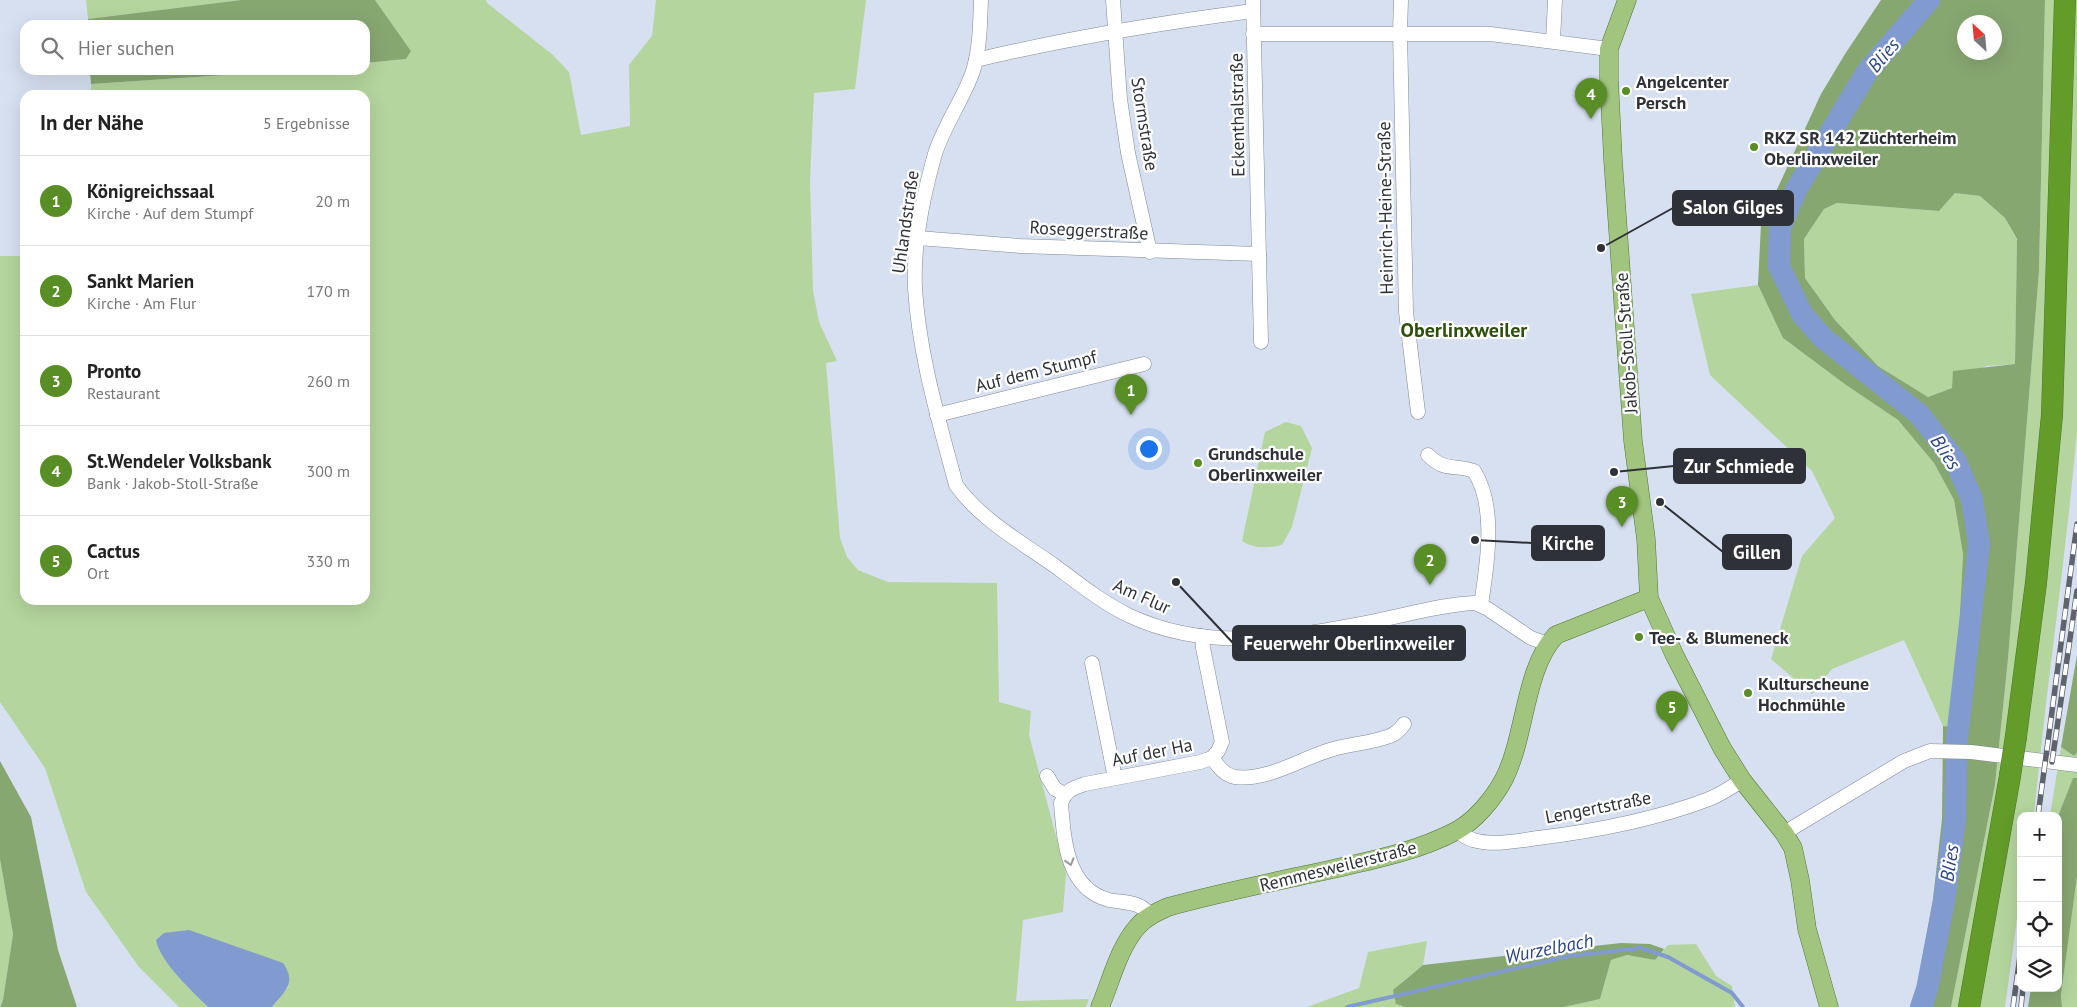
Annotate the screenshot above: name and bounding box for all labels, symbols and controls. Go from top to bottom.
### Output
north arrow [1957,15,2002,60]
search box [20,20,370,75]
water label: Blies [1862,33,1904,77]
icon: search [38,34,66,62]
text: Hier suchen [78,36,174,60]
street label: Eckenthalstraße [1224,53,1250,177]
place label: Angelcenter Persch [1636,70,1730,114]
street label: Stormstraße [1126,76,1164,172]
pin: 4 [1575,78,1607,119]
marker: Angelcenter Persch [1620,85,1632,97]
text: In der Nähe [40,109,144,136]
text: 5 Ergebnisse [263,113,350,133]
street label: Heinrich-Heine-Straße [1372,121,1398,295]
place label: RKZ SR 142 Züchterheim Oberlinxweiler [1764,126,1956,170]
marker: RKZ SR 142 Züchterheim Oberlinxweiler [1748,141,1760,153]
street label: Uhlandstraße [886,169,924,275]
text: Königreichssaal [87,179,214,203]
text: 1 [51,191,61,211]
text: 20 m [315,191,350,211]
callout: Salon Gilges [1673,191,1793,225]
text: Salon Gilges [1683,195,1783,219]
text: Kirche · Auf dem Stumpf [87,203,253,223]
street label: Roseggerstraße [1029,215,1149,245]
text: Sankt Marien [87,269,194,293]
street label: Jakob-Stoll-Straße [1610,272,1642,415]
text: 2 [51,281,61,301]
text: 170 m [307,281,350,301]
text: Kirche · Am Flur [87,293,197,313]
district label: Oberlinxweiler [1401,317,1527,343]
street label: Auf dem Stumpf [973,345,1100,397]
text: Pronto [87,359,141,383]
text: 3 [51,371,61,391]
text: 260 m [307,371,350,391]
pin: 1 [1115,374,1147,415]
text: Restaurant [87,383,160,403]
water label: Blies [1926,430,1967,474]
your location [1136,436,1162,462]
place label: Grundschule Oberlinxweiler [1208,442,1323,486]
text: St.Wendeler Volksbank [87,449,272,473]
callout: Zur Schmiede [1674,449,1805,483]
text: Zur Schmiede [1684,454,1794,478]
marker: Grundschule Oberlinxweiler [1192,457,1204,469]
text: 4 [51,461,61,481]
text: 300 m [307,461,350,481]
text: Bank · Jakob-Stoll-Straße [87,473,258,493]
pin: 3 [1606,486,1638,527]
callout: Kirche [1532,526,1604,560]
text: Kirche [1542,531,1594,555]
callout: Gillen [1723,535,1791,569]
text: Cactus [87,539,140,563]
text: Gillen [1733,540,1781,564]
pin: 2 [1414,544,1446,585]
text: 5 [51,551,61,571]
text: 330 m [307,551,350,571]
text: Ort [87,563,109,583]
street label: Am Flur [1110,573,1174,619]
callout: Feuerwehr Oberlinxweiler [1233,626,1465,660]
place label: Tee- & Blumeneck [1649,626,1789,649]
text: Feuerwehr Oberlinxweiler [1243,631,1455,655]
marker: Tee- & Blumeneck [1633,631,1645,643]
place label: Kulturscheune Hochmühle [1758,672,1869,716]
marker: Kulturscheune Hochmühle [1742,687,1754,699]
pin: 5 [1656,691,1688,732]
street label: Auf der Ha [1110,733,1194,771]
street label: Lengertstraße [1543,785,1653,829]
map controls [2017,812,2062,992]
button: + [2017,812,2062,857]
street label: Remmesweilerstraße [1257,835,1419,897]
water label: Blies [1935,843,1964,883]
one-way arrow [1065,857,1075,866]
button: − [2017,857,2062,902]
button: locate [2017,902,2062,947]
water label: Wurzelbach [1503,928,1595,968]
button: layers [2017,947,2062,992]

